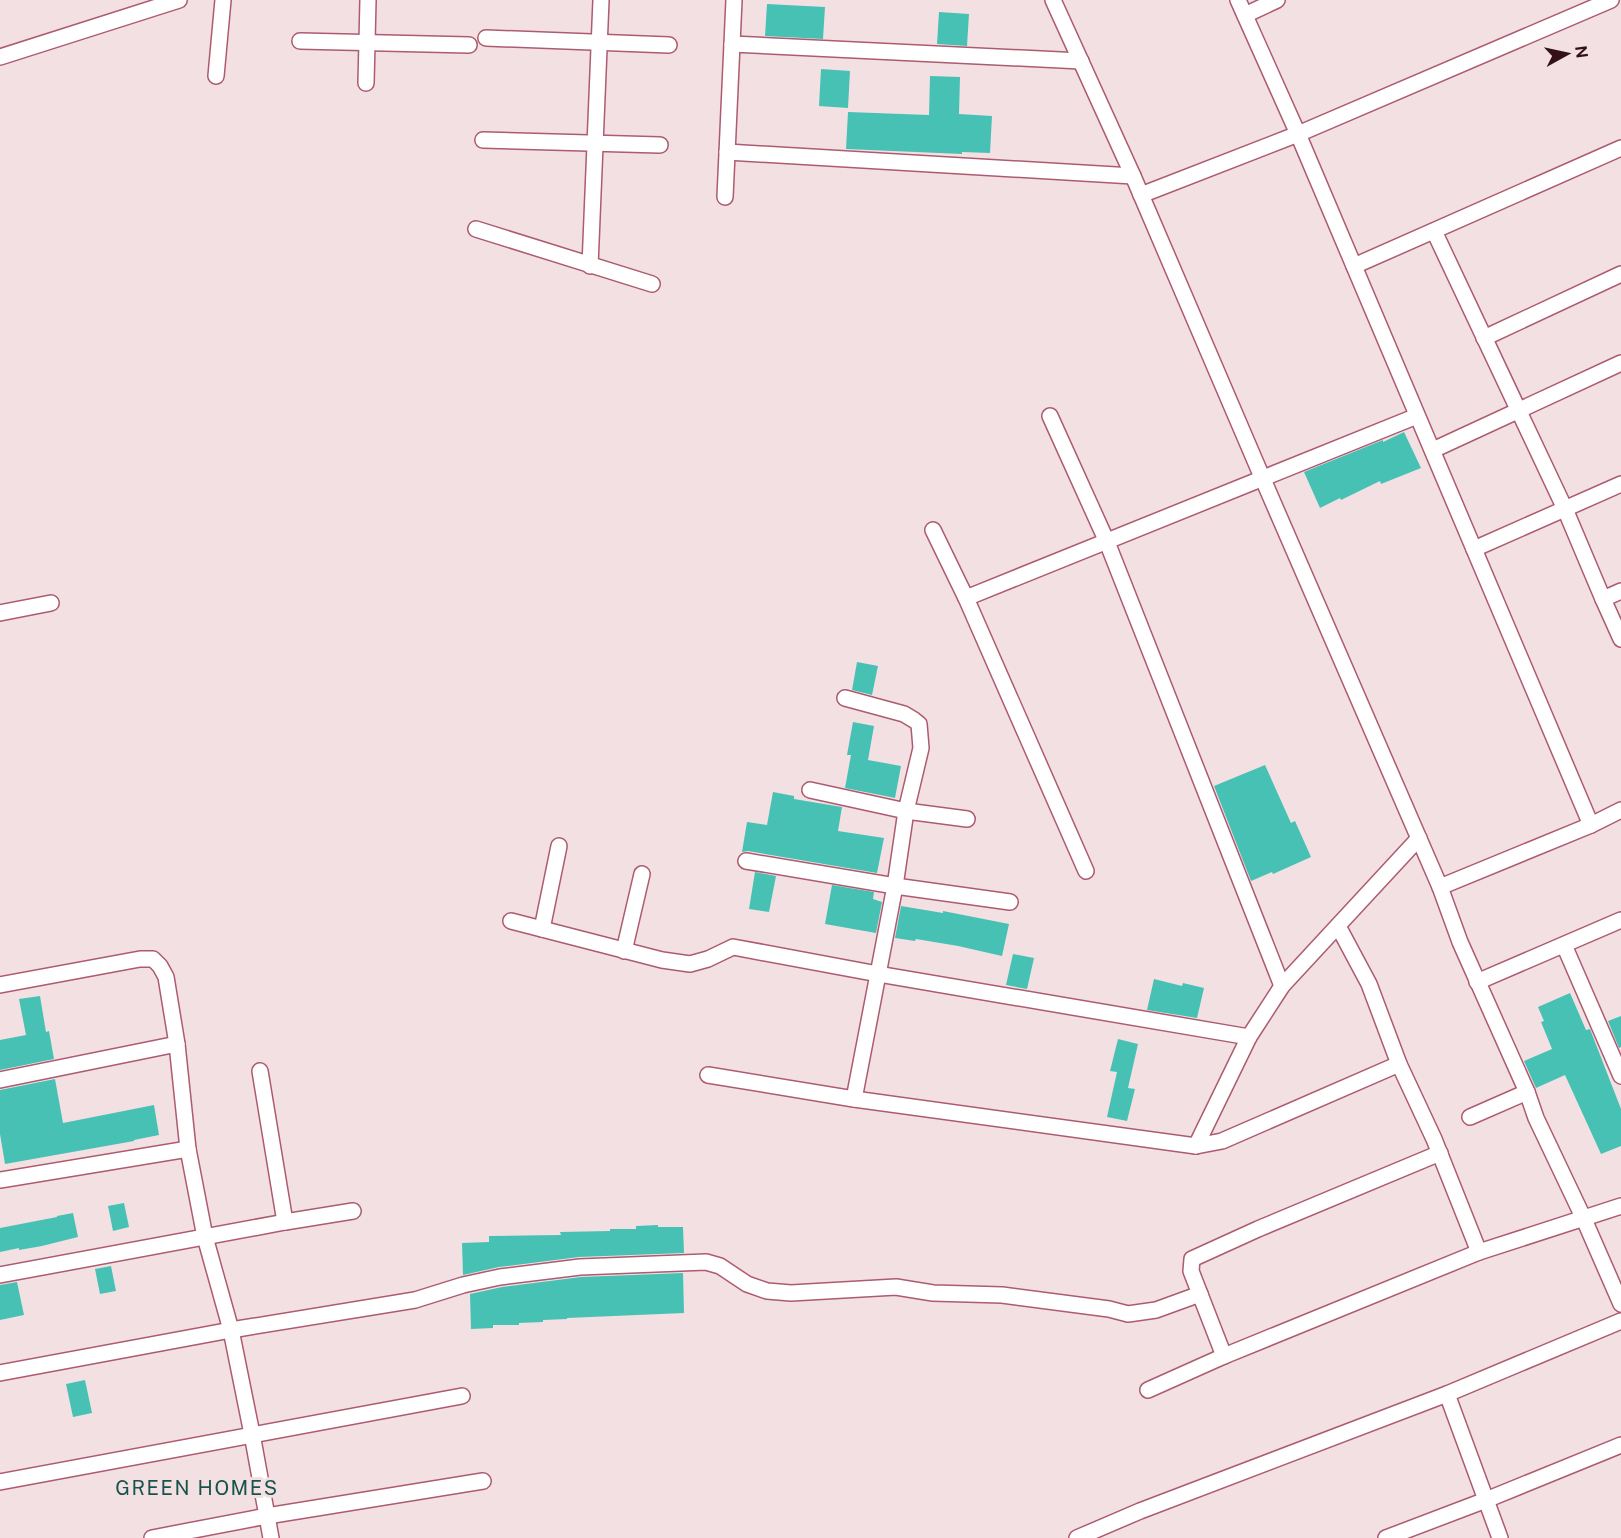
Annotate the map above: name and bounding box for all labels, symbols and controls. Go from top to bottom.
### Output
north arrow [1537,24,1597,84]
text: N [1571,44,1592,60]
district label: GREEN HOMES [115,1476,279,1500]

